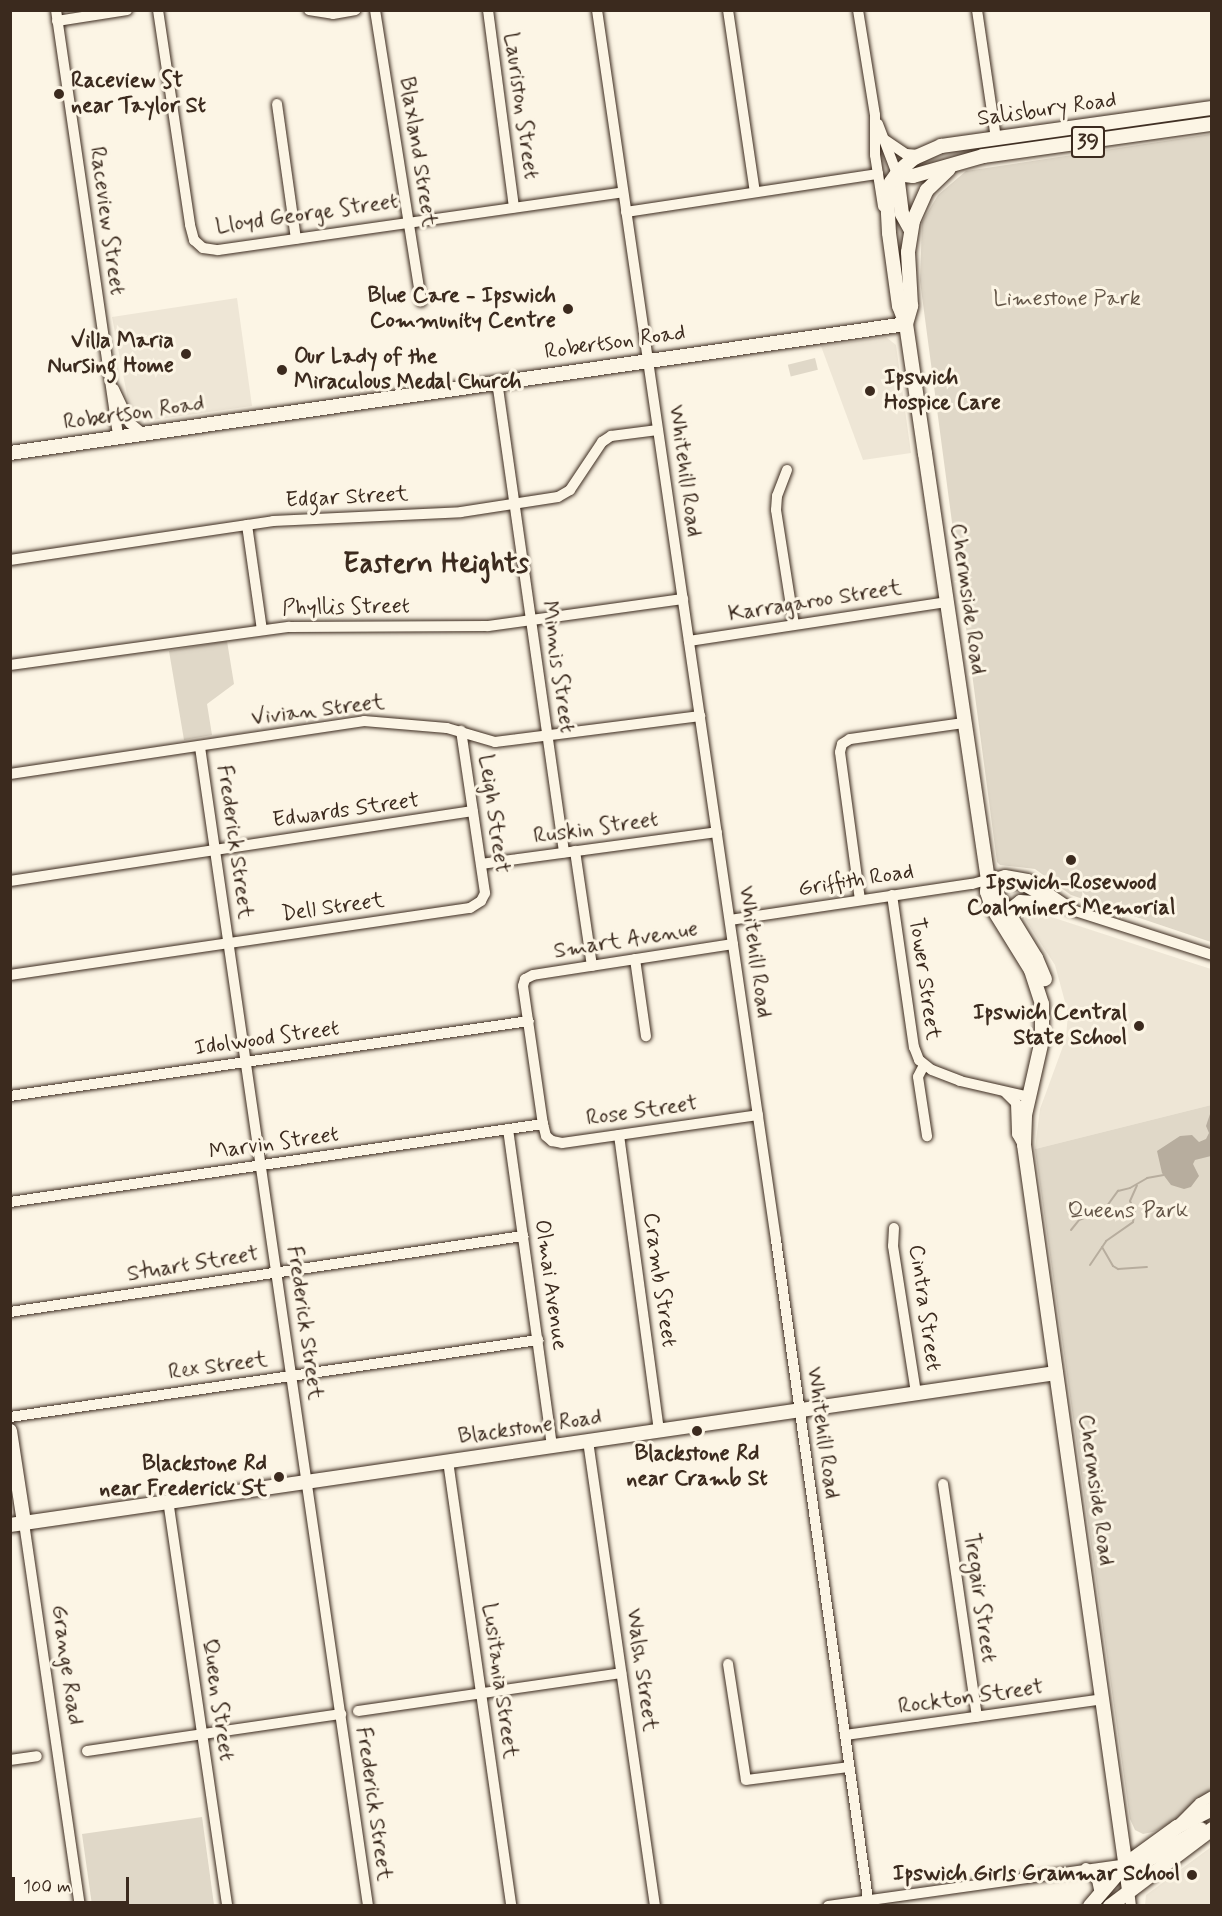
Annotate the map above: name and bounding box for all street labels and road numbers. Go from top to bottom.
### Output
street label: Lauriston Street [496,29,544,183]
street label: Blaxland Street [392,75,442,229]
street label: Salisbury Road [976,87,1118,133]
road number: 39 [1070,124,1106,160]
street label: Raceview Street [82,143,130,299]
street label: Lloyd George Street [212,189,402,241]
street label: Robertson Road [544,320,686,366]
street label: Robertson Road [63,391,205,437]
street label: Whitehill Road [662,403,706,539]
street label: Edgar Street [285,482,409,514]
street label: Chermside Road [943,522,991,676]
street label: Karragaroo Street [727,575,903,629]
street label: Phyllis Street [280,594,412,622]
street label: Minnis Street [534,597,580,737]
street label: Vivian Street [250,690,386,732]
street label: Leigh Street [472,753,514,875]
street label: Frederick Street [210,763,258,921]
street label: Edwards Street [272,788,420,834]
street label: Ruskin Street [530,807,662,851]
street label: Griffith Road [796,859,916,903]
street label: Whitehill Road [732,884,776,1020]
street label: Dell Street [280,888,386,928]
street label: Tower Street [902,916,946,1042]
street label: Smart Avenue [554,917,698,965]
street label: Idolwood Street [191,1016,343,1062]
street label: Rose Street [585,1091,699,1133]
street label: Marvin Street [206,1122,342,1166]
street label: Cramb Street [636,1209,682,1351]
street label: Olmai Avenue [528,1218,572,1352]
street label: Cintra Street [902,1241,946,1375]
street label: Stuart Street [126,1242,260,1288]
street label: Frederick Street [280,1244,328,1402]
street label: Rex Street [167,1347,269,1387]
street label: Whitehill Road [800,1365,844,1501]
street label: Blackstone Road [456,1405,604,1451]
street label: Chermside Road [1071,1413,1119,1567]
street label: Tregair Street [957,1530,1001,1666]
street label: Lusitania Street [475,1601,523,1761]
street label: Grange Road [44,1603,88,1727]
street label: Walsh Street [619,1607,663,1733]
street label: Queen Street [195,1636,239,1764]
street label: Rockton Street [897,1675,1045,1721]
street label: Frederick Street [349,1725,397,1883]

